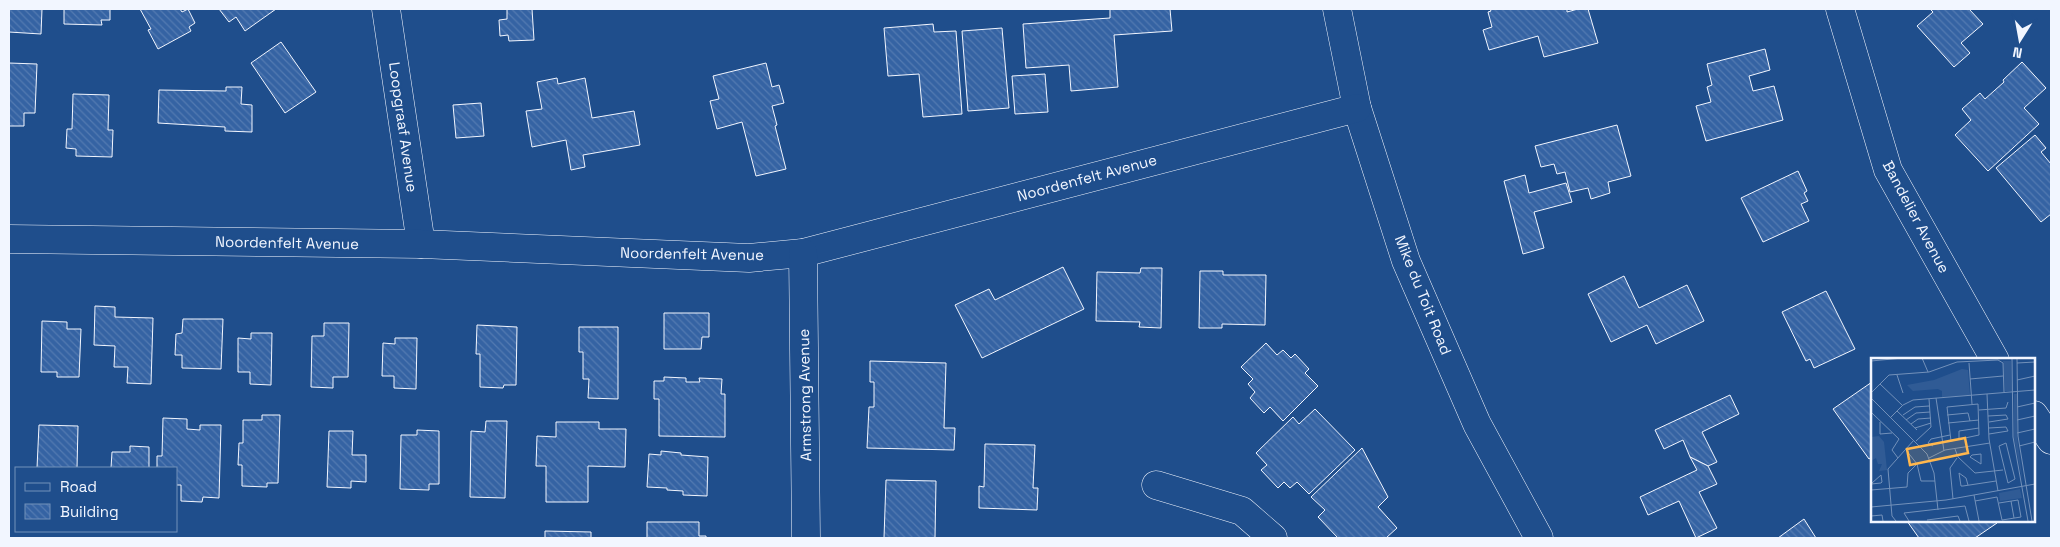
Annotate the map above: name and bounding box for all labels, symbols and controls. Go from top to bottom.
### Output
north arrow [1995,15,2045,65]
text: N [2011,43,2024,62]
street label: Loopgraaf Avenue [385,61,422,193]
street label: Noordenfelt Avenue [1015,150,1159,205]
street label: Bandelier Avenue [1879,157,1954,276]
street label: Noordenfelt Avenue [215,232,359,253]
street label: Mike du Toit Road [1391,232,1456,357]
street label: Noordenfelt Avenue [620,243,764,264]
street label: Armstrong Avenue [794,328,815,462]
inset map [1871,358,2035,522]
legend [15,467,178,532]
text: Road [60,477,97,496]
text: Building [60,502,119,521]

